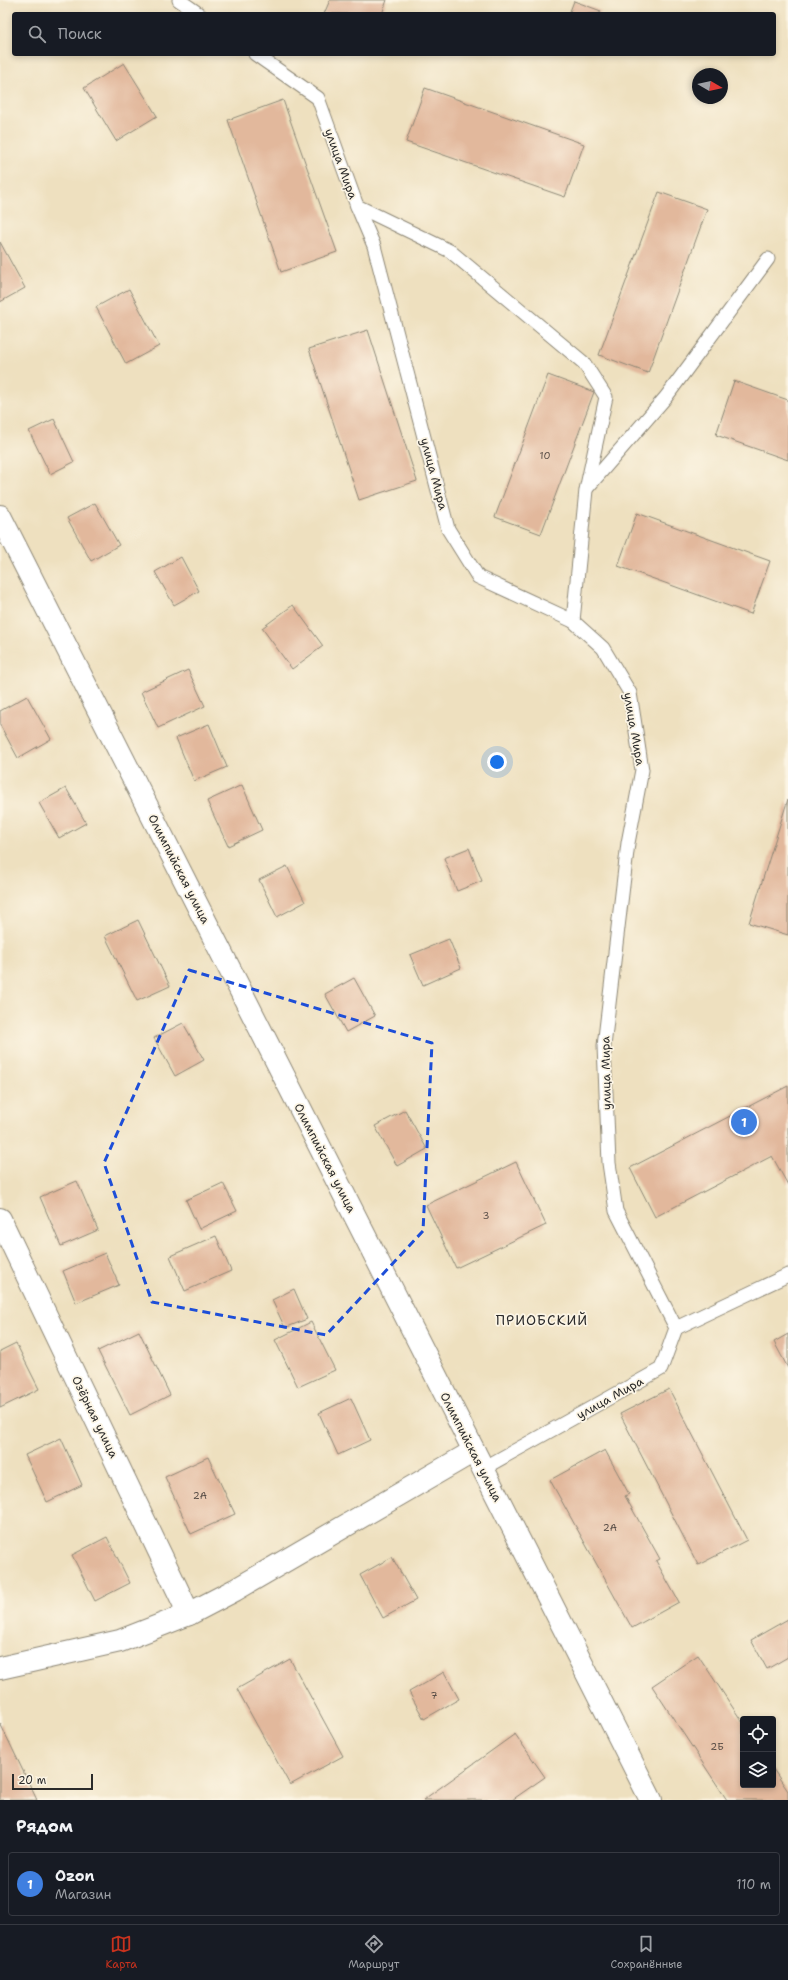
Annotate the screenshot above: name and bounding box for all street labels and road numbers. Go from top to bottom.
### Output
street label: улица Мира [321,127,361,202]
street label: улица Мира [417,436,451,512]
street label: улица Мира [620,691,648,767]
street label: Олимпийская улица [144,811,214,927]
street label: улица Мира [597,1035,615,1110]
street label: Олимпийская улица [290,1100,360,1216]
street label: Озёрная улица [68,1373,122,1461]
street label: улица Мира [574,1373,647,1423]
street label: Олимпийская улица [436,1389,506,1505]

